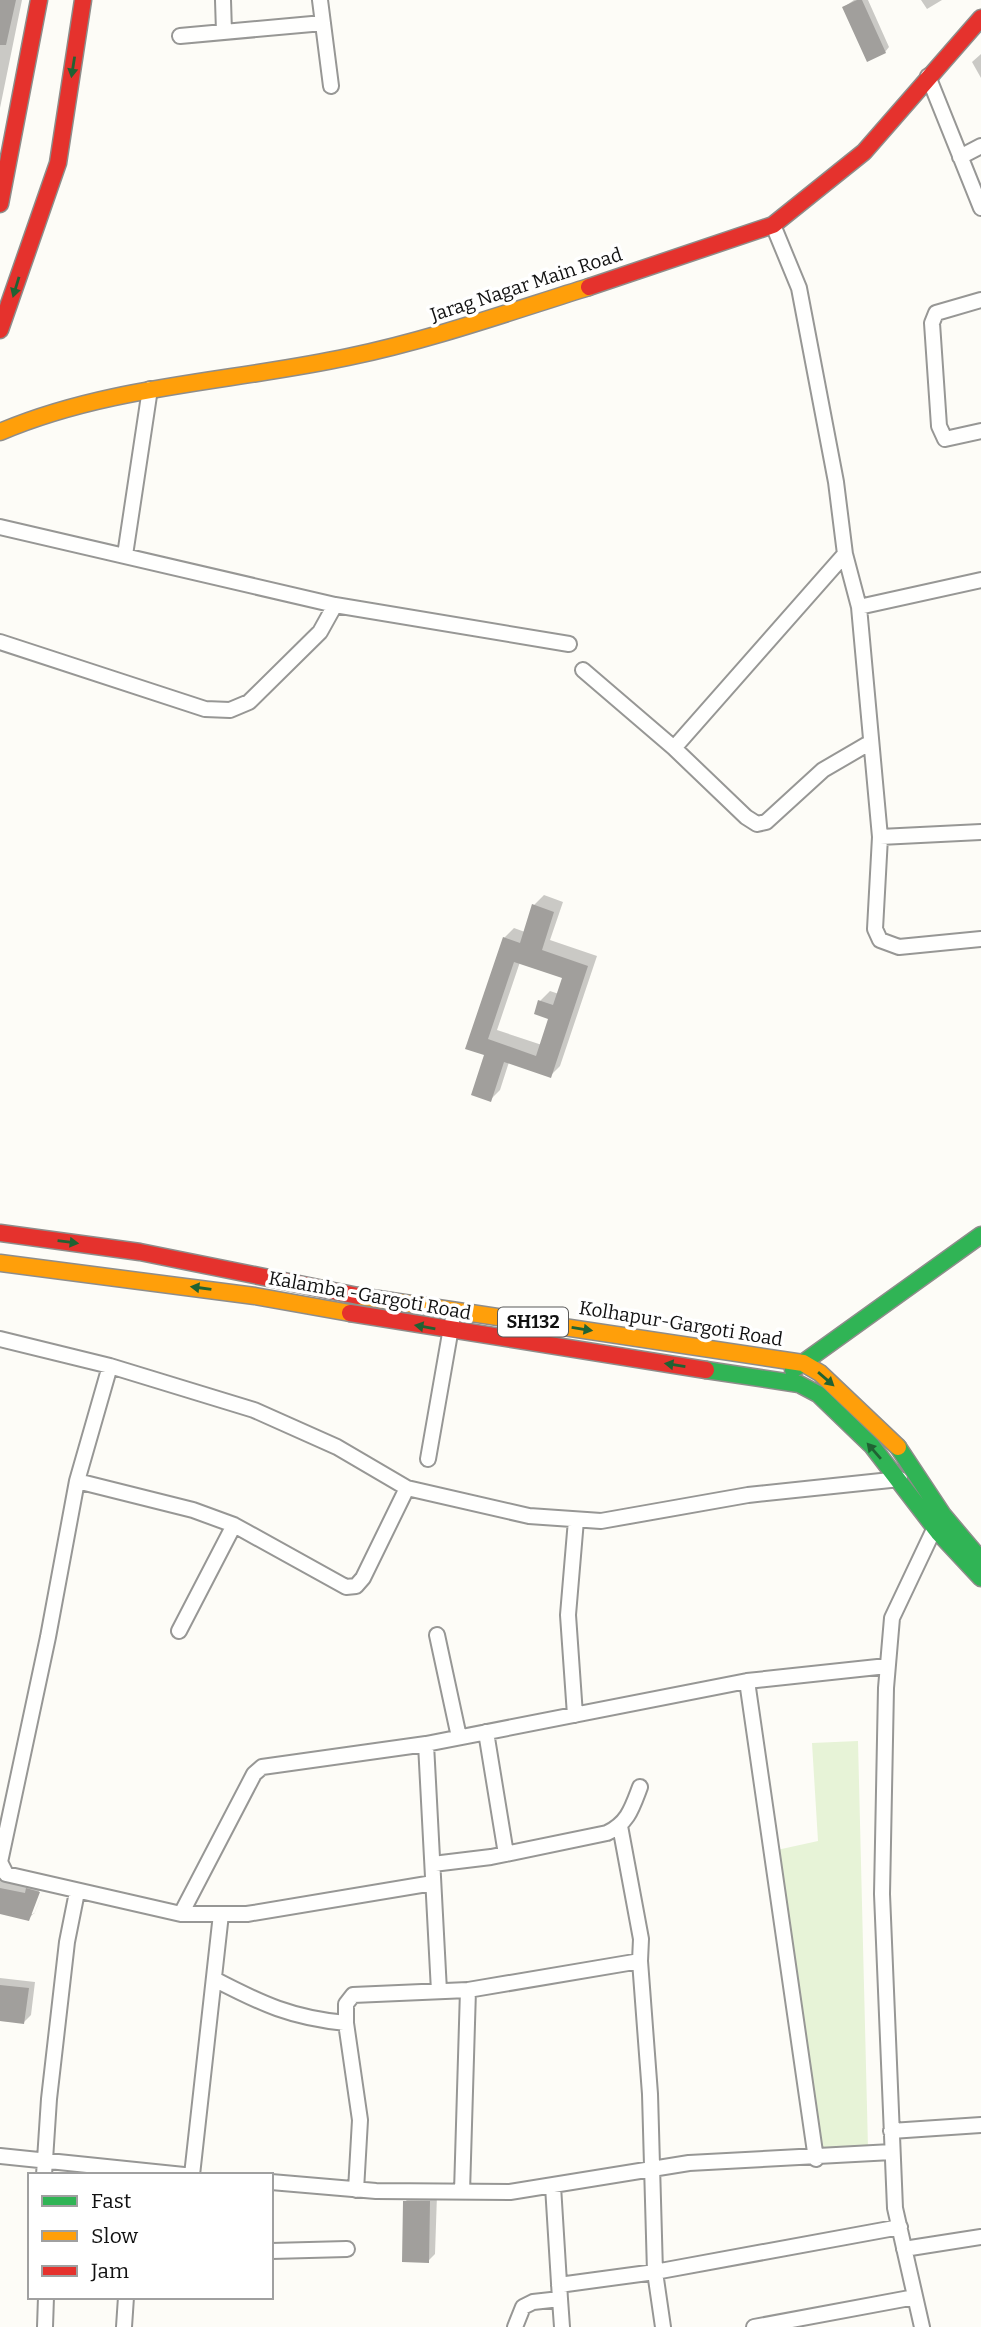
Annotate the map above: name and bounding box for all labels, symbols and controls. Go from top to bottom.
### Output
one-way arrow [68,57,79,79]
street label: Jarag Nagar Main Road [426,243,625,327]
one-way arrow [10,277,20,298]
one-way arrow [57,1237,79,1248]
street label: Kalamba -Gargoti Road [267,1266,473,1325]
one-way arrow [190,1282,212,1293]
street label: Kolhapur-Gargoti Road [577,1296,784,1351]
road number: SH132 [498,1308,568,1336]
one-way arrow [414,1321,436,1332]
one-way arrow [571,1324,593,1335]
one-way arrow [663,1359,685,1370]
one-way arrow [817,1371,834,1386]
one-way arrow [867,1442,882,1459]
legend [28,2173,273,2299]
text: Fast [91,2188,132,2214]
text: Slow [91,2223,138,2249]
text: Jam [90,2258,129,2284]

